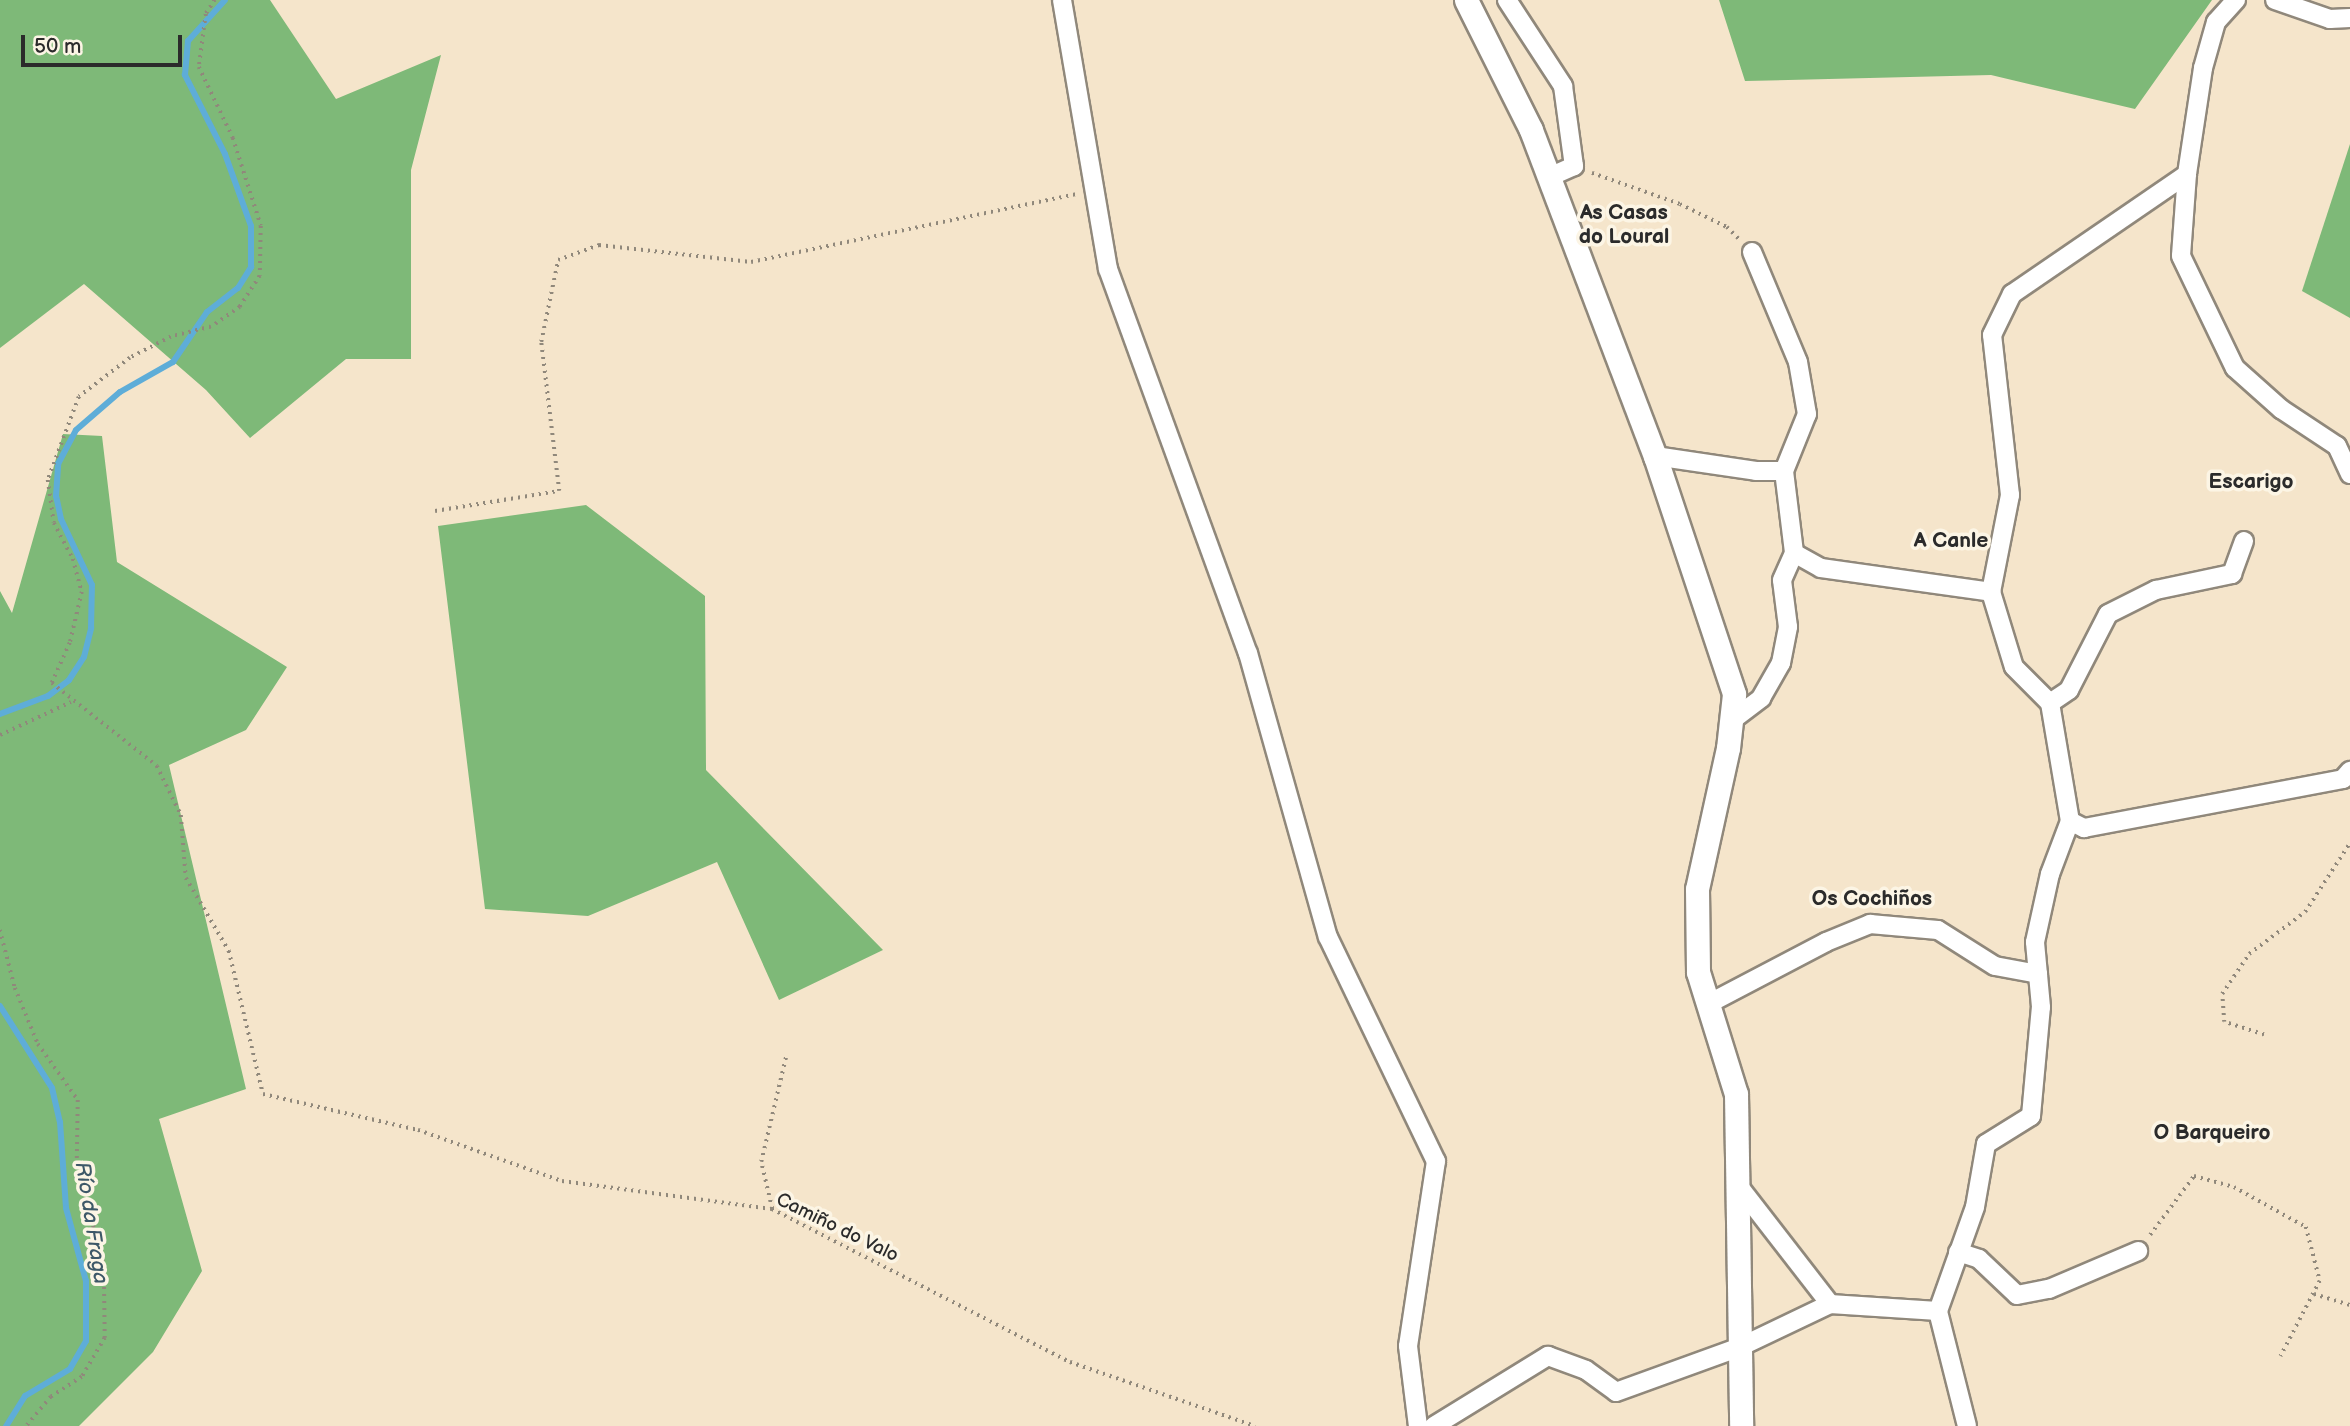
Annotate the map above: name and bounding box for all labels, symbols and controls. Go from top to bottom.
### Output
scale bar [24,21,186,65]
text: 50 m [34,34,81,59]
district label: As Casas do Loural [1579,200,1669,250]
district label: Escarigo [2209,469,2293,495]
district label: A Canle [1914,528,1988,554]
district label: Os Cochiños [1812,886,1932,912]
district label: O Barqueiro [2154,1120,2270,1146]
water label: Río da Fraga [69,1160,113,1286]
street label: Camiño do Valo [772,1188,902,1268]

